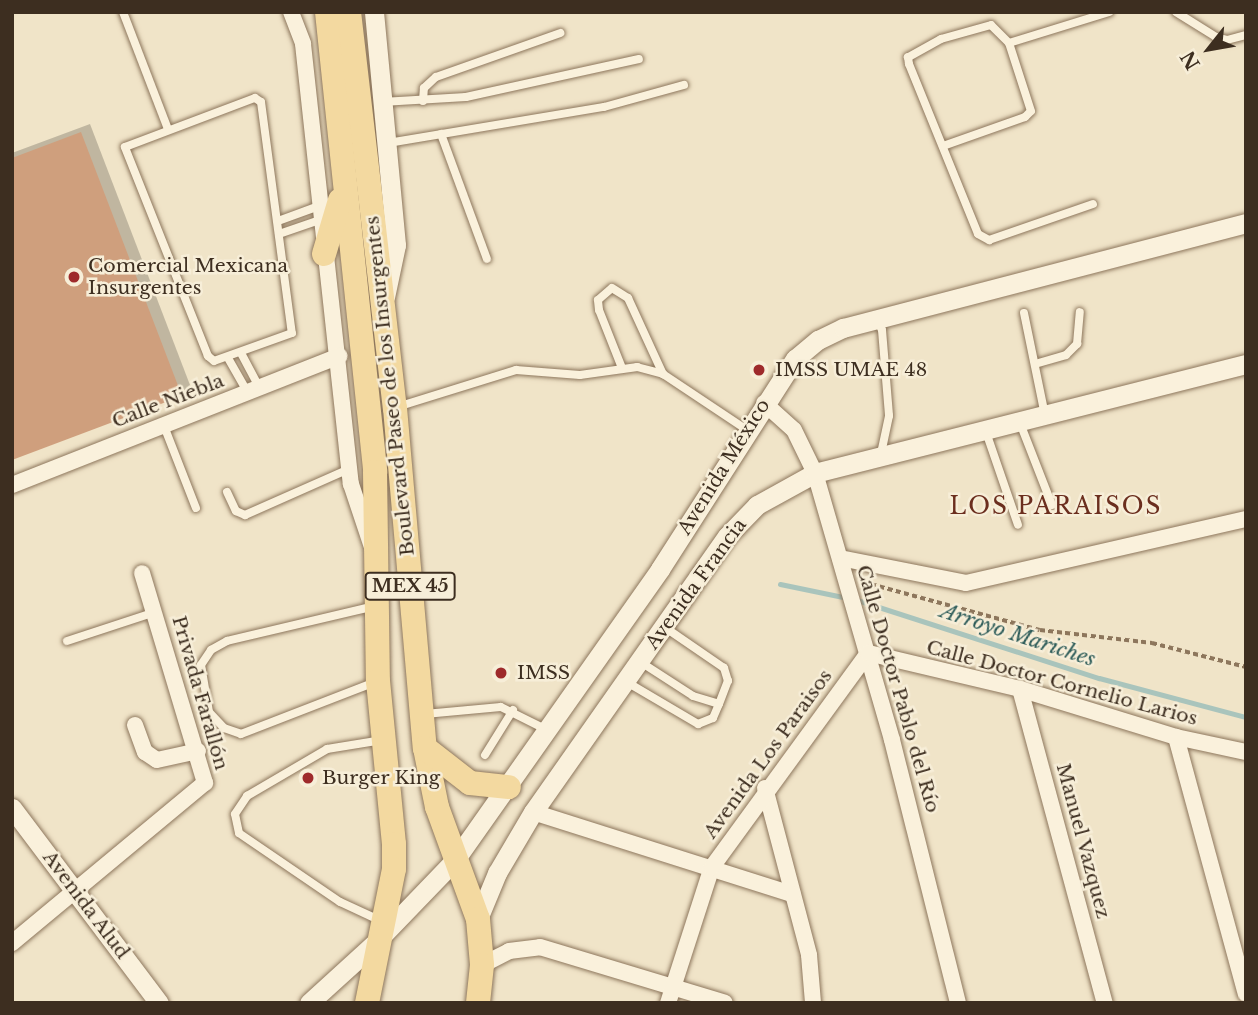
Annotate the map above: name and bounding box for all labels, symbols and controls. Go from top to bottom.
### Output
north arrow [1174,14,1244,84]
text: N [1176,46,1205,74]
street label: Boulevard Paseo de los Insurgentes [361,215,419,557]
place label: Comercial Mexicana Insurgentes [88,255,288,299]
marker: Comercial Mexicana Insurgentes [66,269,82,285]
place label: IMSS UMAE 48 [775,359,927,381]
marker: IMSS UMAE 48 [749,360,769,380]
street label: Calle Niebla [109,369,227,433]
street label: Avenida México [673,395,775,539]
district label: LOS PARAISOS [951,492,1161,520]
street label: Avenida Francia [641,514,751,654]
street label: Calle Doctor Pablo del Río [852,562,944,816]
road number: MEX 45 [363,572,457,600]
water label: Arroyo Mariches [937,598,1099,672]
street label: Privada Farallón [167,613,233,773]
street label: Calle Doctor Cornelio Larios [924,636,1200,730]
place label: IMSS [517,662,570,684]
marker: IMSS [491,663,511,683]
street label: Avenida Los Paraisos [699,665,837,843]
street label: Manuel Vazquez [1051,761,1115,921]
place label: Burger King [322,767,441,789]
marker: Burger King [300,770,316,786]
street label: Avenida Alud [38,846,134,964]

